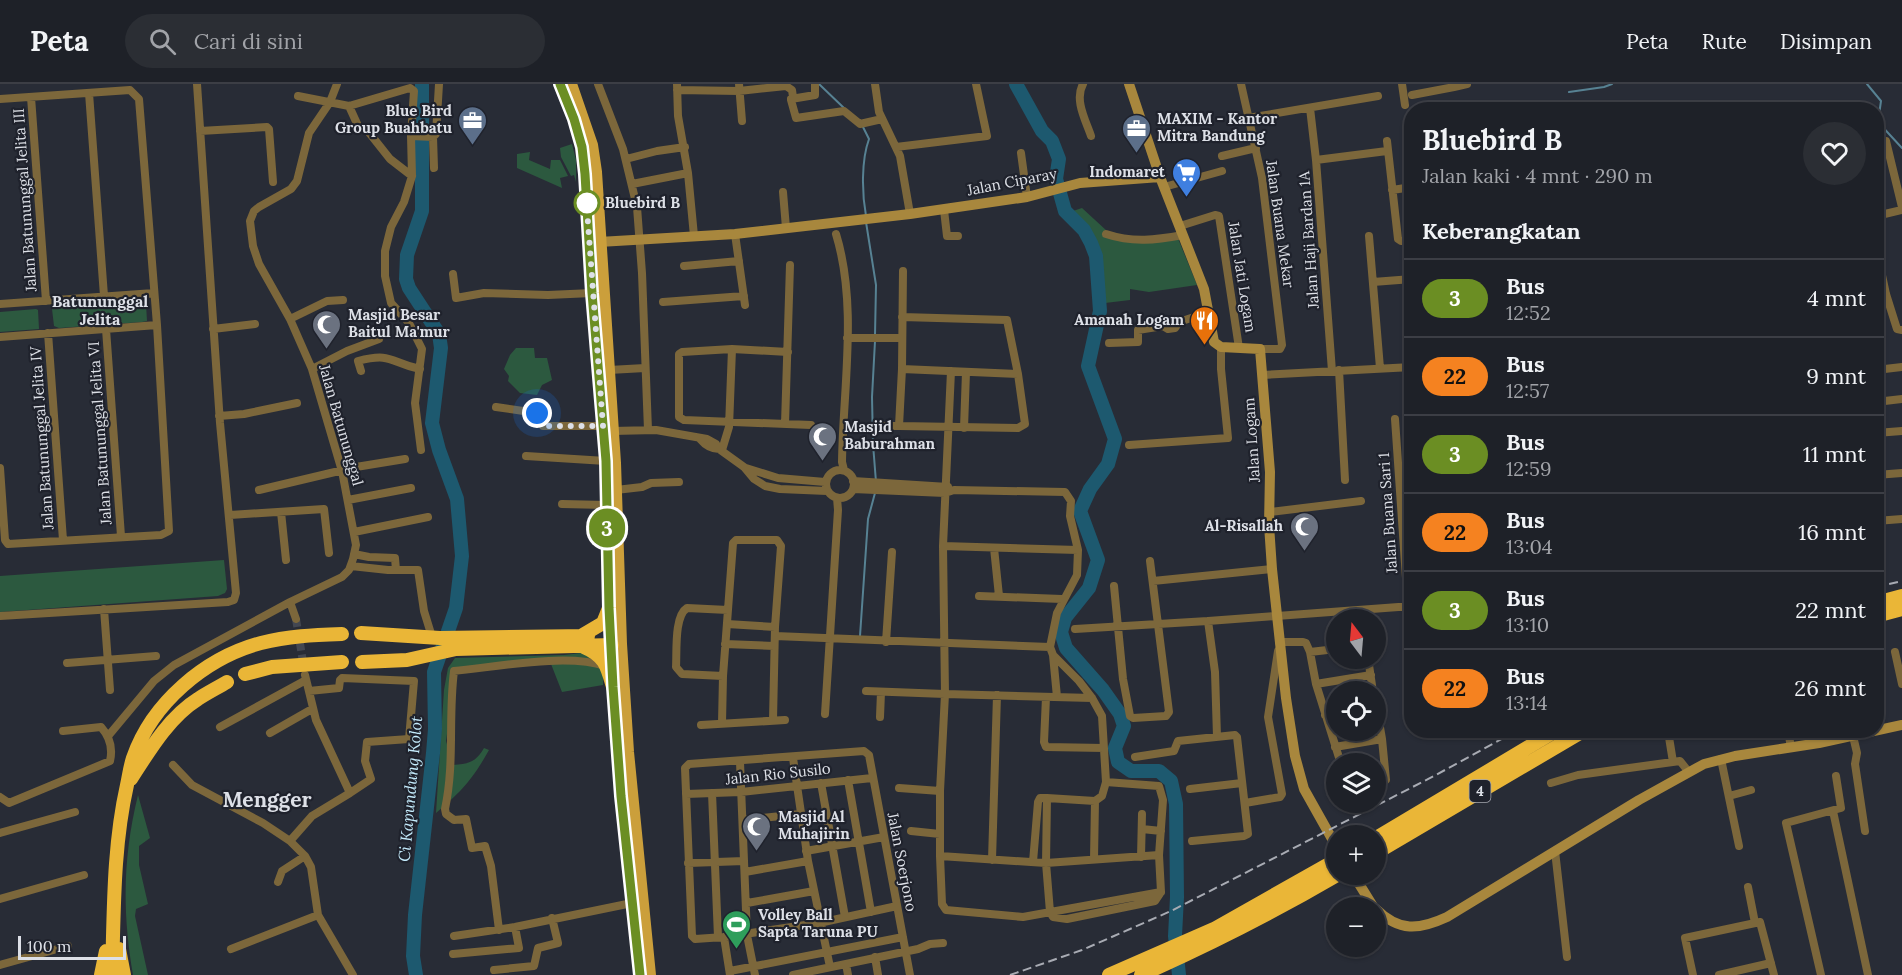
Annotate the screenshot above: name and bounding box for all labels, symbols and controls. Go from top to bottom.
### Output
search box [125,14,545,68]
text: Peta [30,23,89,59]
icon: search [146,25,179,58]
text: Cari di sini [194,27,303,55]
text: Peta [1626,28,1669,55]
text: Rute [1702,28,1747,55]
text: Disimpan [1780,28,1872,55]
place label: Blue Bird Group Buahbatu [335,101,452,137]
office icon: Blue Bird Group Buahbatu [457,104,489,146]
street label: Jalan Batununggal Jelita III [9,108,40,293]
place label: MAXIM - Kantor Mitra Bandung [1157,109,1278,145]
office icon: MAXIM - Kantor Mitra Bandung [1120,112,1152,154]
text: Bluebird B [1422,122,1562,158]
button: heart [1803,122,1866,185]
supermarket icon: Indomaret [1170,156,1202,198]
street label: Jalan Buana Mekar [1262,158,1299,290]
place label: Indomaret [1089,162,1166,181]
street label: Jalan Ciparay [964,163,1059,200]
text: Jalan kaki · 4 mnt · 290 m [1422,163,1653,188]
street label: Jalan Haji Bardan 1A [1294,170,1323,310]
marker: Bluebird B [574,190,600,216]
place label: Bluebird B [605,193,680,212]
text: Keberangkatan [1422,217,1581,245]
street label: Jalan Jati Logam [1224,219,1261,334]
text: Bus [1506,272,1545,300]
text: 4 mnt [1807,284,1866,312]
text: 3 [1449,285,1461,312]
district label: Batununggal Jelita [52,291,148,329]
text: 12:52 [1506,300,1551,325]
restaurant icon: Amanah Logam [1189,304,1221,346]
place label: Masjid Besar Baitul Ma'mur [348,305,451,341]
mosque icon: Masjid Besar Baitul Ma'mur [311,308,343,350]
place label: Amanah Logam [1074,310,1184,329]
street label: Jalan Batununggal Jelita VI [84,341,115,526]
street label: Jalan Batununggal Jelita IV [26,345,57,531]
text: Bus [1506,350,1545,378]
street label: Jalan Batununggal [315,361,368,488]
text: 9 mnt [1806,362,1866,390]
text: 22 [1444,363,1466,390]
text: 12:57 [1506,378,1549,403]
street label: Jalan Logam [1239,397,1264,484]
your location [522,398,552,428]
place label: Masjid Baburahman [844,417,936,453]
mosque icon: Masjid Baburahman [807,420,839,462]
text: Bus [1506,428,1545,456]
text: 11 mnt [1803,440,1866,468]
text: 3 [1449,441,1461,468]
street label: Jalan Buana Sari 1 [1374,452,1401,575]
text: 12:59 [1506,456,1551,481]
text: Bus [1506,506,1545,534]
line badge: 3 [588,508,626,548]
mosque icon: Al-Risallah [1288,510,1320,552]
text: 3 [601,515,613,542]
place label: Al-Risallah [1205,516,1284,535]
text: 16 mnt [1798,518,1866,546]
text: 22 [1444,519,1466,546]
text: 13:04 [1506,534,1553,559]
text: Bus [1506,584,1545,612]
text: 22 mnt [1795,596,1866,624]
text: 3 [1449,597,1461,624]
north arrow [1326,609,1386,669]
map controls [1326,609,1386,957]
text: 13:10 [1506,612,1549,637]
text: Bus [1506,662,1545,690]
text: 26 mnt [1794,674,1866,702]
text: 22 [1444,675,1466,702]
button: locate [1326,681,1386,741]
text: 13:14 [1506,690,1548,715]
water label: Ci Kapundung Kolot [394,715,426,863]
button: layers [1326,753,1386,813]
street label: Jalan Rio Susilo [723,759,832,789]
road number: 4 [1470,780,1490,802]
district label: Mengger [222,786,312,813]
place label: Masjid Al Muhajirin [778,807,850,843]
mosque icon: Masjid Al Muhajirin [741,810,773,852]
street label: Jalan Soerjono [883,810,921,913]
button: + [1326,825,1386,885]
button: − [1326,897,1386,957]
place label: Volley Ball Sapta Taruna PU [758,905,878,941]
sports icon: Volley Ball Sapta Taruna PU [721,908,753,950]
scale bar [18,933,126,960]
text: 100 m [27,936,71,956]

